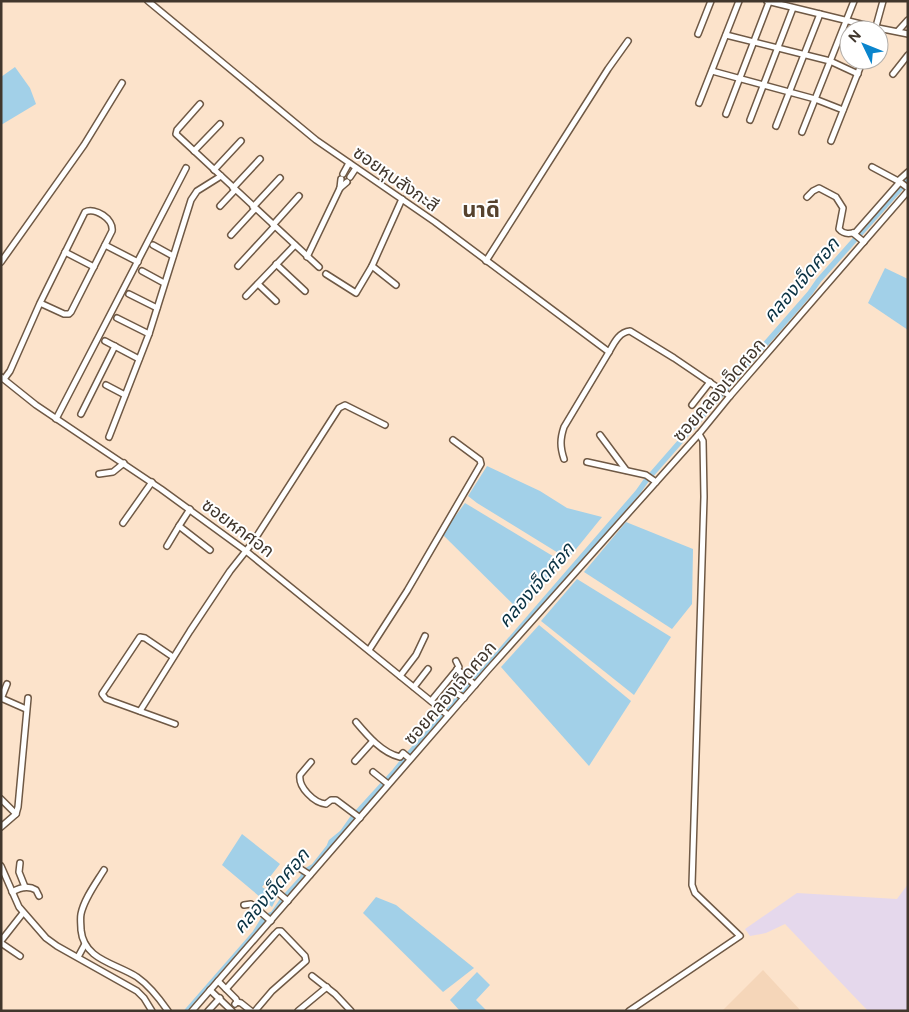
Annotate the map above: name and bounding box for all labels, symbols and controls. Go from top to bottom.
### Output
north arrow [839,20,889,70]
text: N [845,27,865,46]
street label: ซอยหุบสังกะสี [349,141,443,217]
district label: นาดี [462,196,500,223]
water label: คลองเจ็ดศอก [758,232,844,327]
street label: ซอยคลองเจ็ดศอก [668,334,770,446]
street label: ซอยหกศอก [198,494,278,562]
water label: คลองเจ็ดศอก [493,537,579,632]
street label: ซอยคลองเจ็ดศอก [399,637,501,749]
water label: คลองเจ็ดศอก [228,843,314,938]

